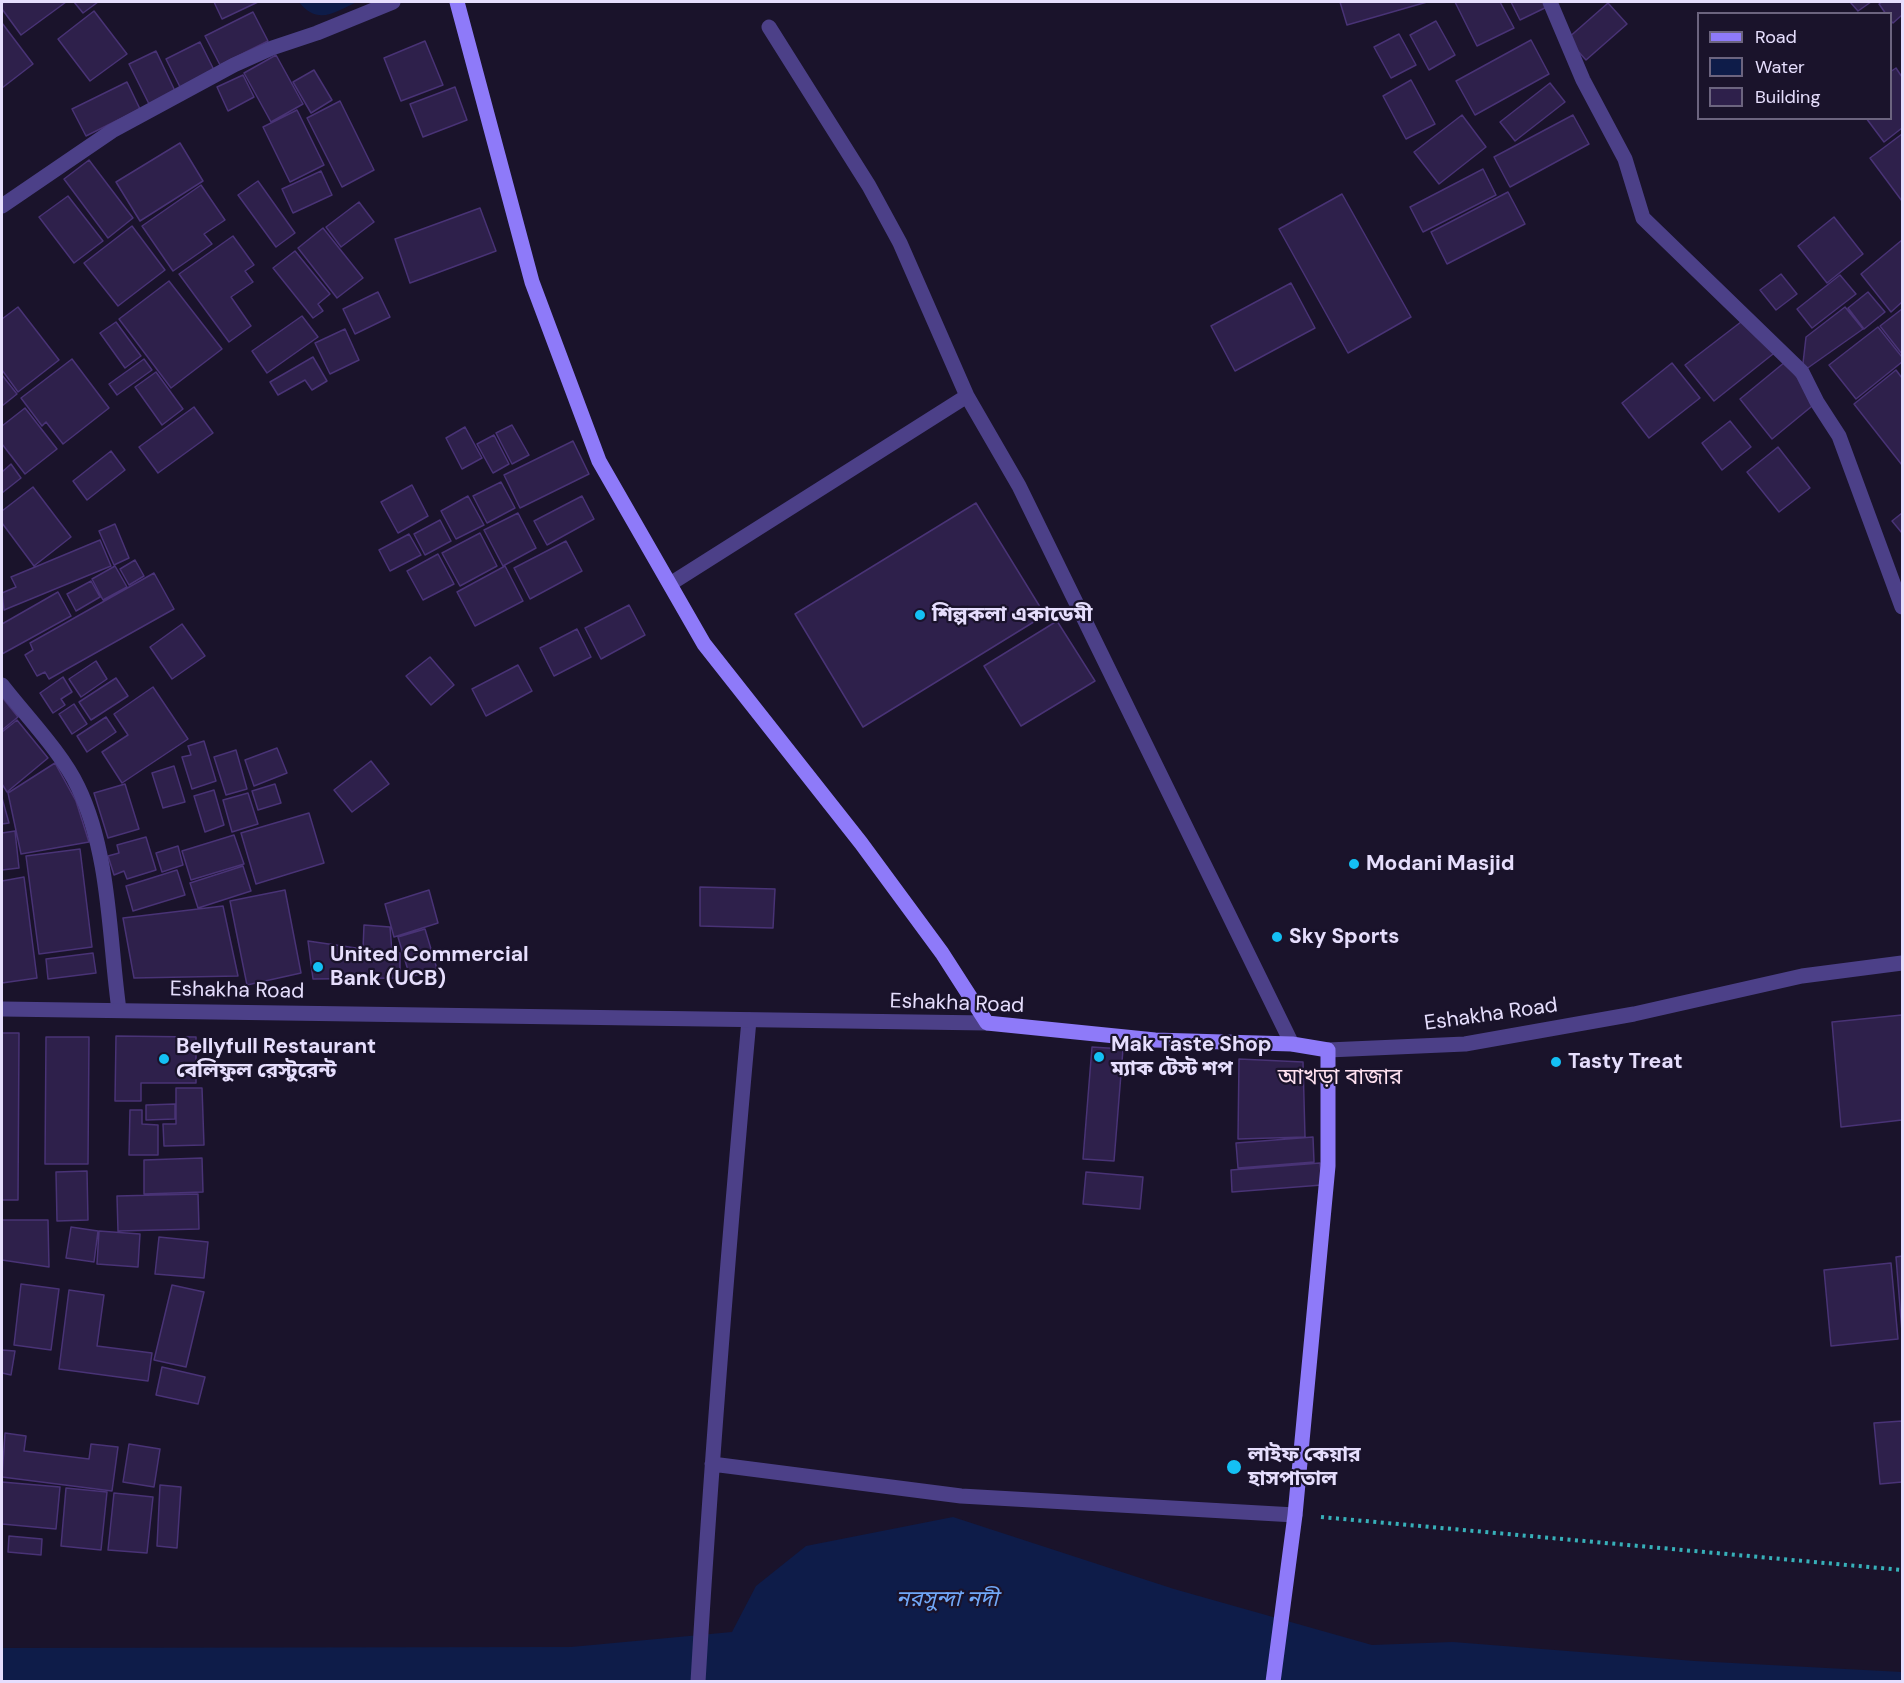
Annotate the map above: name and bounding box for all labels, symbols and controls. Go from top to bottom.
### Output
legend [1697,12,1892,120]
text: Road [1755,25,1797,49]
text: Water [1755,55,1805,79]
text: Building [1755,85,1820,109]
place label: শিল্পকলা একাডেমী [932,602,1092,628]
marker: শিল্পকলা একাডেমী [913,608,927,622]
place label: Modani Masjid [1366,851,1514,877]
marker: Modani Masjid [1347,857,1361,871]
place label: Sky Sports [1289,924,1400,950]
marker: Sky Sports [1270,930,1284,944]
place label: United Commercial Bank (UCB) [330,942,529,992]
marker: United Commercial Bank (UCB) [311,960,325,974]
street label: Eshakha Road [170,977,304,1005]
street label: Eshakha Road [889,989,1025,1019]
street label: Eshakha Road [1423,993,1559,1037]
place label: Mak Taste Shop ম্যাক টেস্ট শপ [1111,1032,1271,1082]
place label: Bellyfull Restaurant বেলিফুল রেস্টুরেন্ট [176,1034,376,1084]
place label: Tasty Treat [1568,1049,1682,1075]
marker: Mak Taste Shop ম্যাক টেস্ট শপ [1092,1050,1106,1064]
marker: Bellyfull Restaurant বেলিফুল রেস্টুরেন্ট [157,1052,171,1066]
marker: Tasty Treat [1549,1055,1563,1069]
district label: আখড়া বাজার [1278,1065,1402,1091]
place label: লাইফ কেয়ার হাসপাতাল [1248,1442,1361,1492]
marker: লাইফ কেয়ার হাসপাতাল [1225,1458,1243,1476]
water label: নরসুন্দা নদী [896,1587,998,1613]

